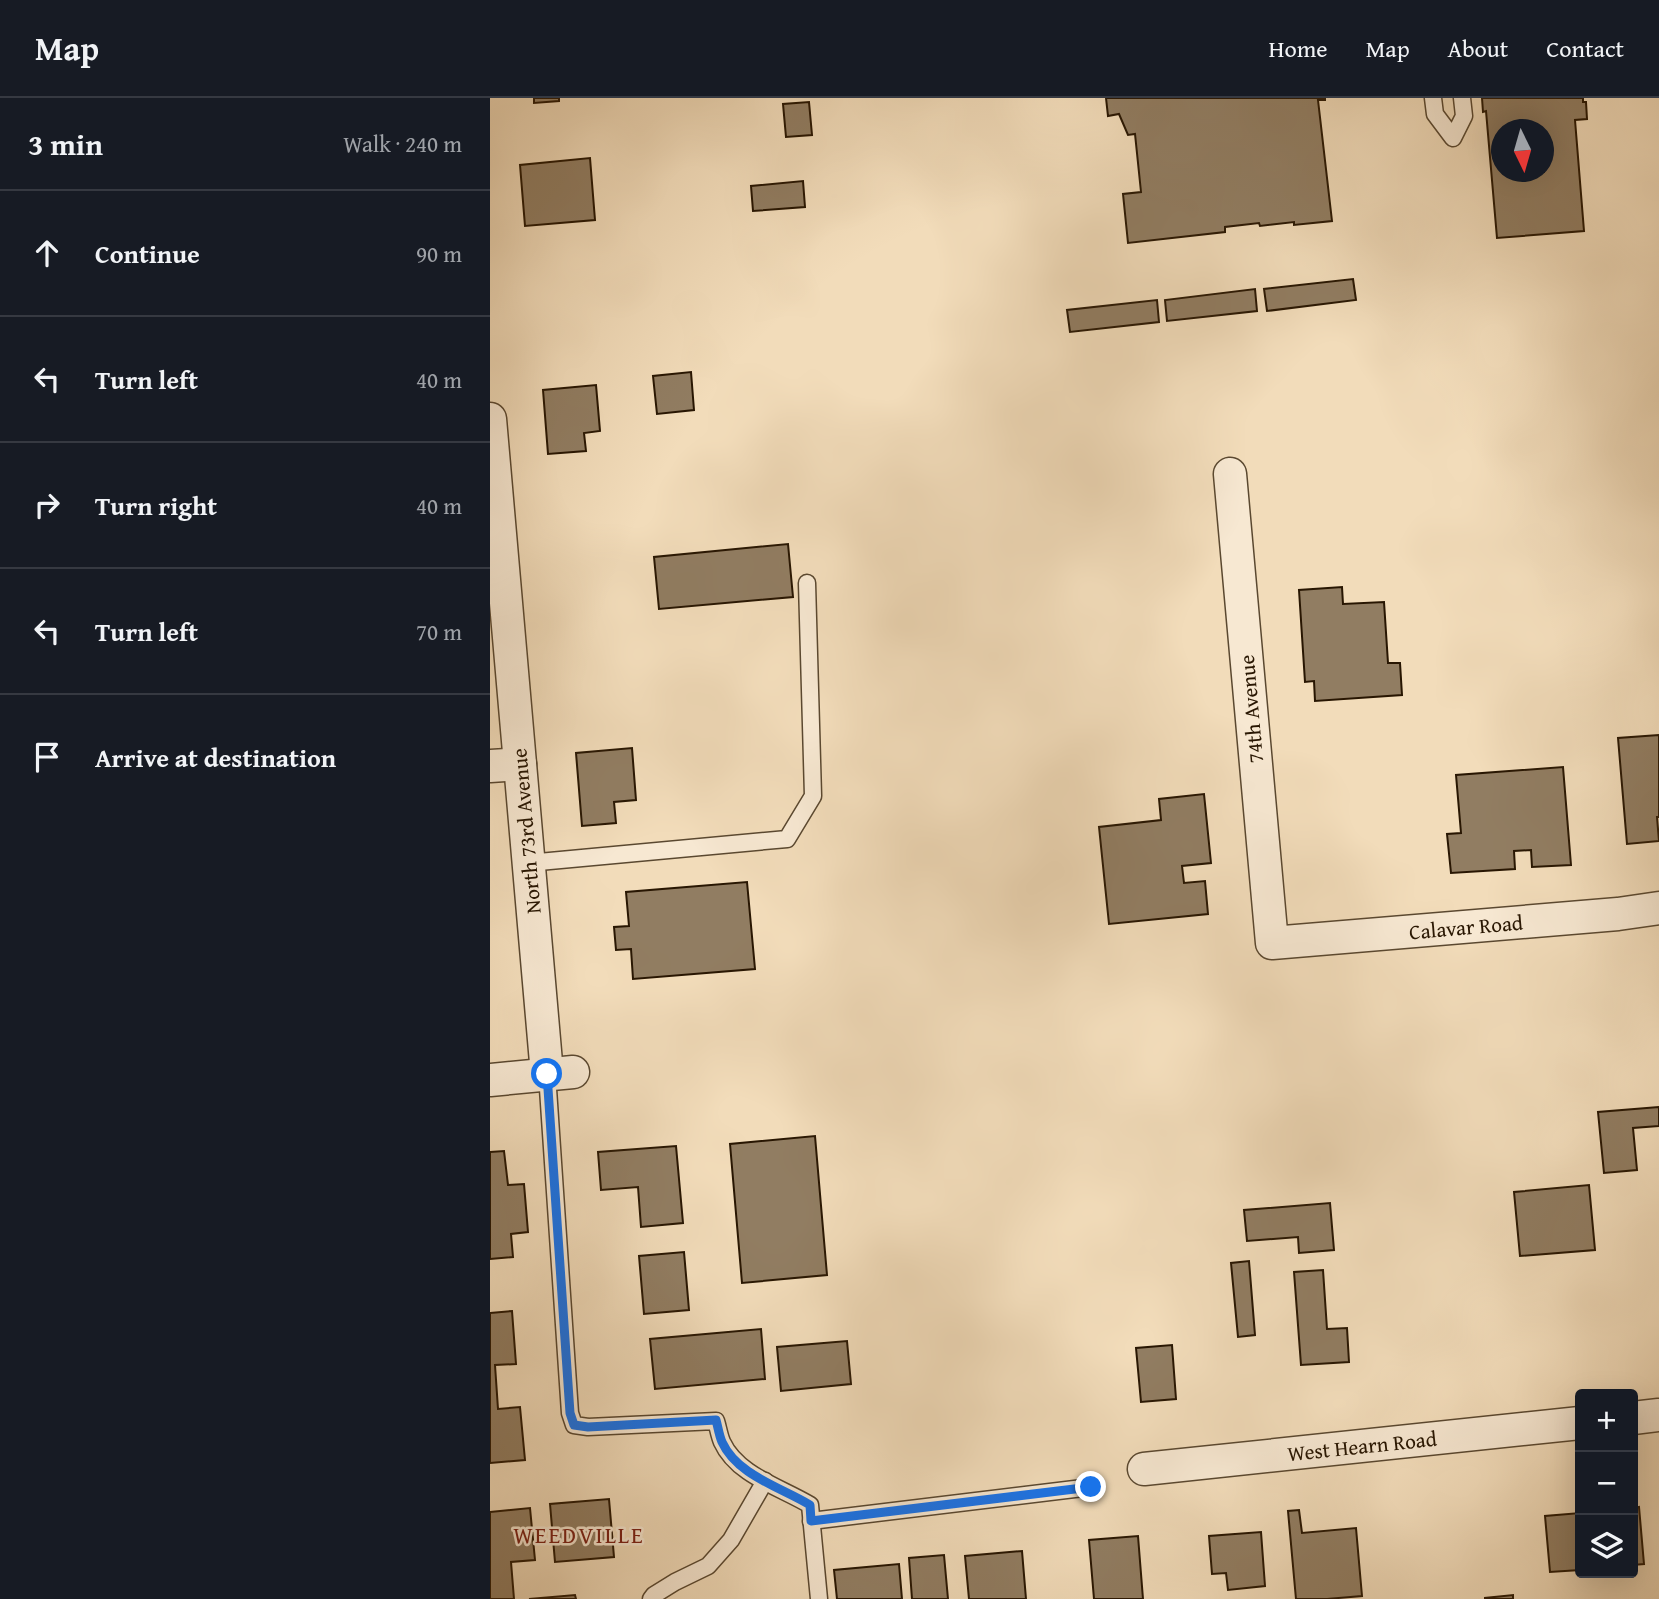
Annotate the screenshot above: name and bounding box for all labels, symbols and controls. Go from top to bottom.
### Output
text: Map [35,24,99,72]
text: Home [1269,31,1328,66]
text: Map [1366,31,1410,66]
text: About [1448,31,1508,66]
text: Contact [1546,31,1624,66]
north arrow [1491,119,1554,182]
text: 3 min [28,122,103,166]
text: Walk · 240 m [343,127,462,160]
icon: ahead [28,234,66,272]
text: Continue [95,234,200,273]
text: 90 m [416,237,462,270]
icon: left [28,360,66,398]
text: Turn left [95,360,198,399]
text: 40 m [416,363,462,396]
icon: right [28,486,66,524]
text: Turn right [95,486,217,525]
text: 40 m [416,489,462,522]
icon: left [28,612,66,650]
text: Turn left [95,612,198,651]
text: 70 m [416,615,462,648]
street label: 74th Avenue [1231,653,1271,764]
icon: arrive [28,738,66,776]
text: Arrive at destination [95,738,336,777]
street label: North 73rd Avenue [503,747,549,915]
street label: Calavar Road [1408,907,1525,947]
route start [531,1058,562,1089]
map controls [1575,1389,1638,1578]
button: + [1575,1389,1638,1452]
street label: West Hearn Road [1286,1423,1439,1469]
button: − [1575,1452,1638,1515]
route end [1075,1471,1106,1502]
button: layers [1575,1515,1638,1578]
district label: WEEDVILLE [513,1518,645,1551]

